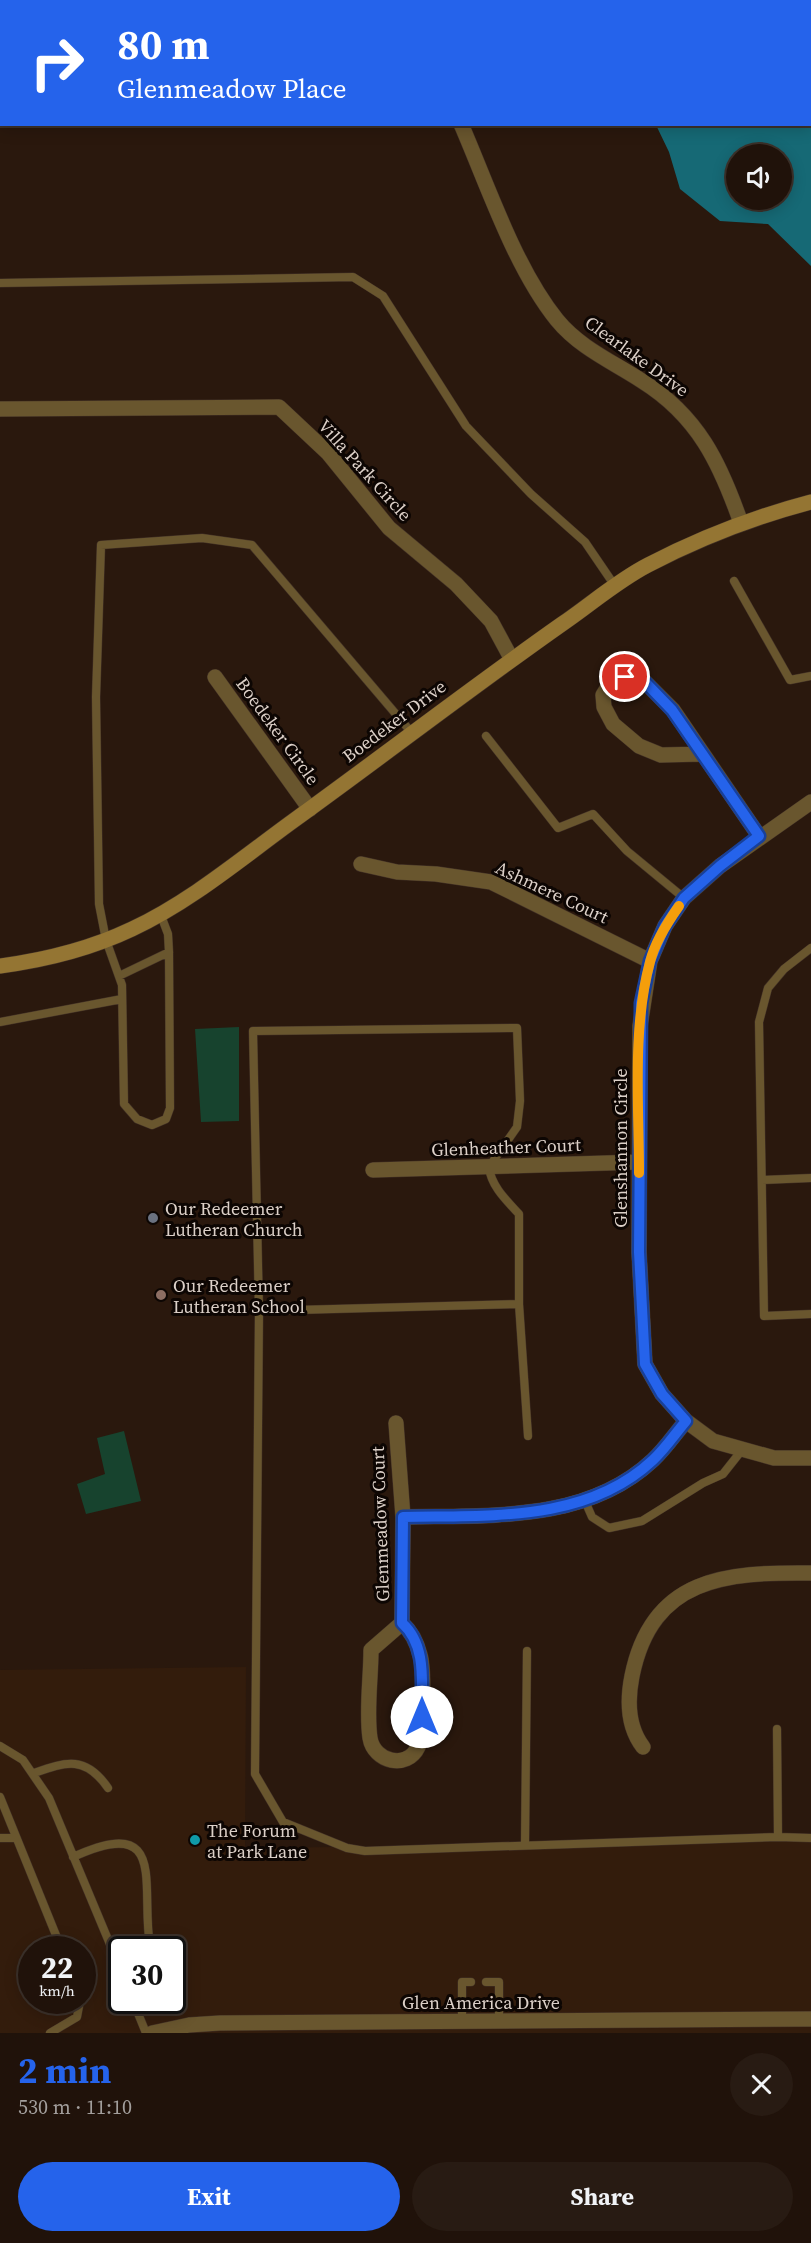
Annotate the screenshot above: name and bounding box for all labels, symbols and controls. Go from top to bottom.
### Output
text: 80 m [117,15,210,73]
icon: right [18,24,96,102]
text: Glenmeadow Place [117,70,347,107]
map controls [726,144,792,210]
button: sound [726,144,792,210]
street label: Clearlake Drive [580,310,694,402]
street label: Villa Park Circle [312,414,418,526]
pin [599,651,650,702]
icon: arrive [608,660,641,693]
street label: Boedeker Circle [230,672,326,790]
street label: Boedeker Drive [337,674,451,768]
street label: Ashmere Court [491,855,613,929]
street label: Glenshannon Circle [608,1068,633,1228]
street label: Glenheather Court [431,1132,581,1162]
place label: Our Redeemer Lutheran Church [165,1196,303,1242]
marker: Our Redeemer Lutheran Church [146,1211,160,1225]
place label: Our Redeemer Lutheran School [173,1273,305,1319]
marker: Our Redeemer Lutheran School [154,1288,168,1302]
street label: Glenmeadow Court [365,1446,395,1602]
position arrow [390,1685,454,1749]
place label: The Forum at Park Lane [207,1818,307,1864]
marker: The Forum at Park Lane [188,1833,202,1847]
speed limit sign: 30 [108,1936,186,2014]
text: 22 [41,1947,73,1988]
text: km/h [39,1980,75,2001]
street label: Glen America Drive [402,1990,560,2015]
text: 2 min [18,2046,111,2095]
button: close [730,2053,793,2116]
text: 530 m · 11:10 [18,2093,132,2121]
button: Exit [18,2162,400,2231]
button: Share [412,2162,793,2231]

